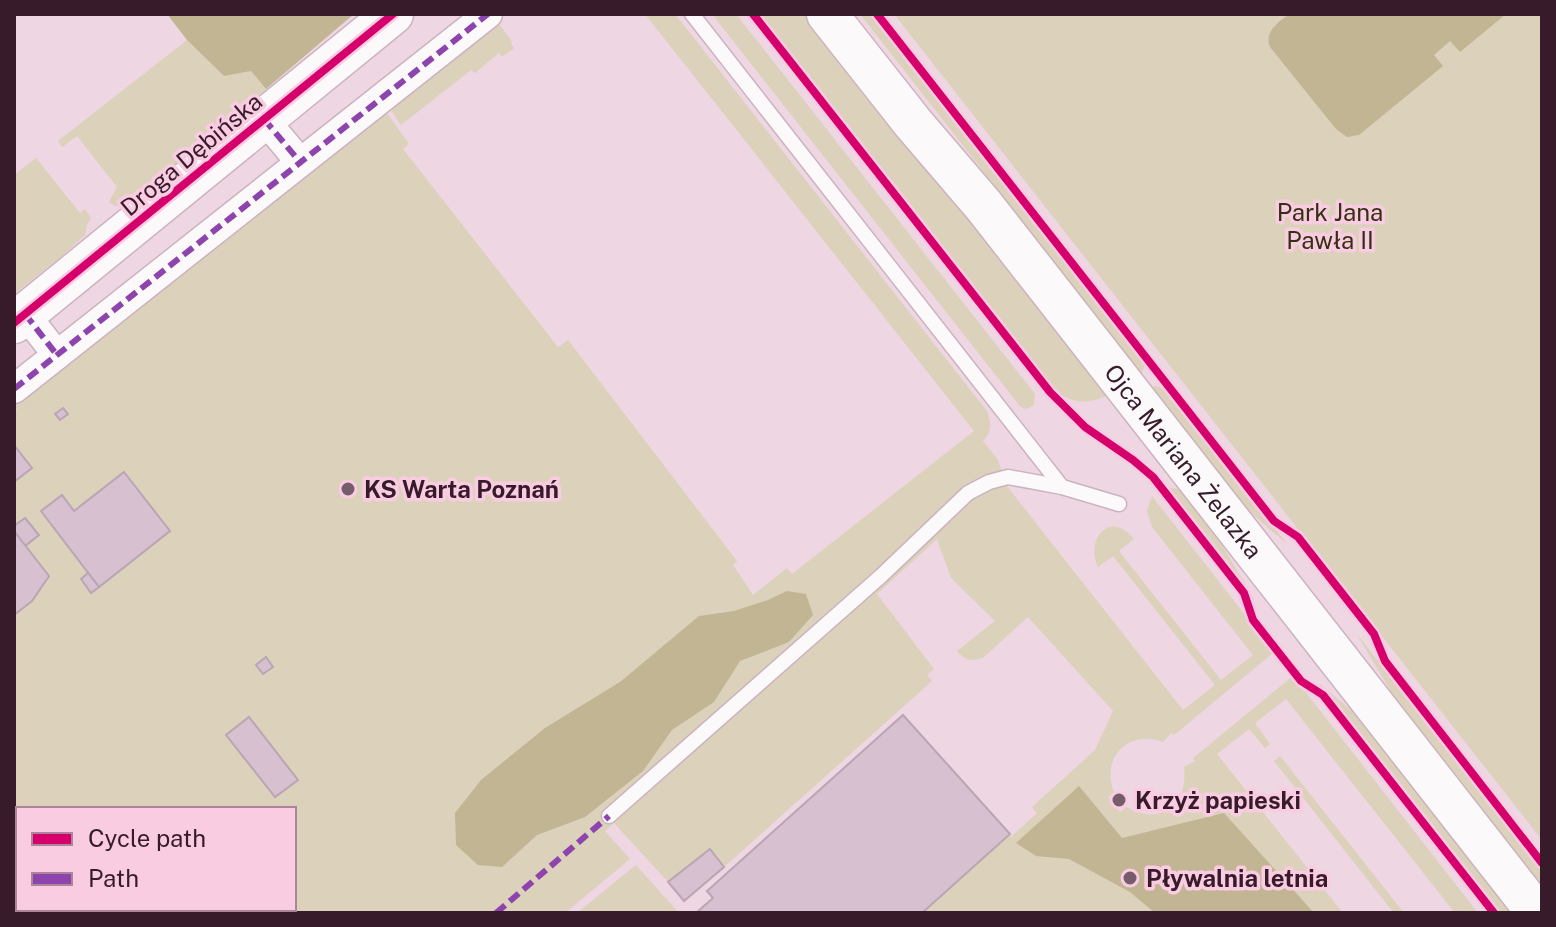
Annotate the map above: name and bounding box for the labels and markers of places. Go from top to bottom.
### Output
place label: KS Warta Poznań [364,475,559,503]
marker: KS Warta Poznań [339,480,357,498]
place label: Krzyż papieski [1135,786,1301,814]
marker: Krzyż papieski [1110,791,1128,809]
place label: Pływalnia letnia [1146,864,1328,892]
marker: Pływalnia letnia [1121,869,1139,887]

